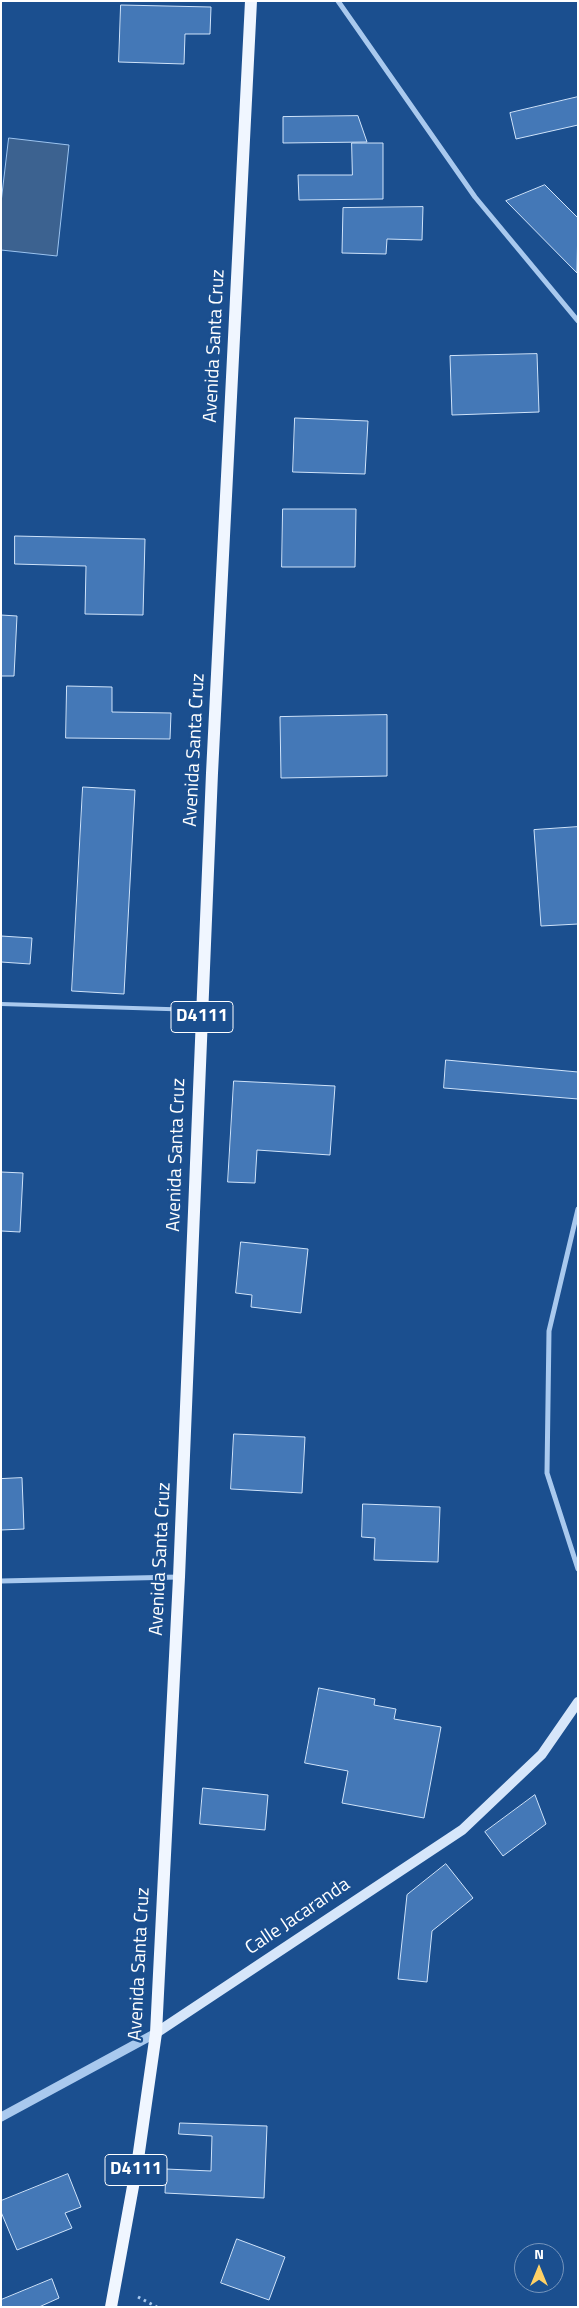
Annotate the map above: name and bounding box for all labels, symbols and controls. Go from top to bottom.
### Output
street label: Avenida Santa Cruz [200,269,230,423]
street label: Avenida Santa Cruz [180,673,210,827]
road number: D4111 [171,1002,233,1032]
street label: Avenida Santa Cruz [163,1078,191,1232]
street label: Avenida Santa Cruz [146,1482,176,1636]
street label: Calle Jacaranda [241,1874,355,1960]
street label: Avenida Santa Cruz [125,1887,155,2041]
road number: D4111 [105,2154,167,2186]
north arrow [514,2243,564,2293]
text: N [534,2243,544,2264]

